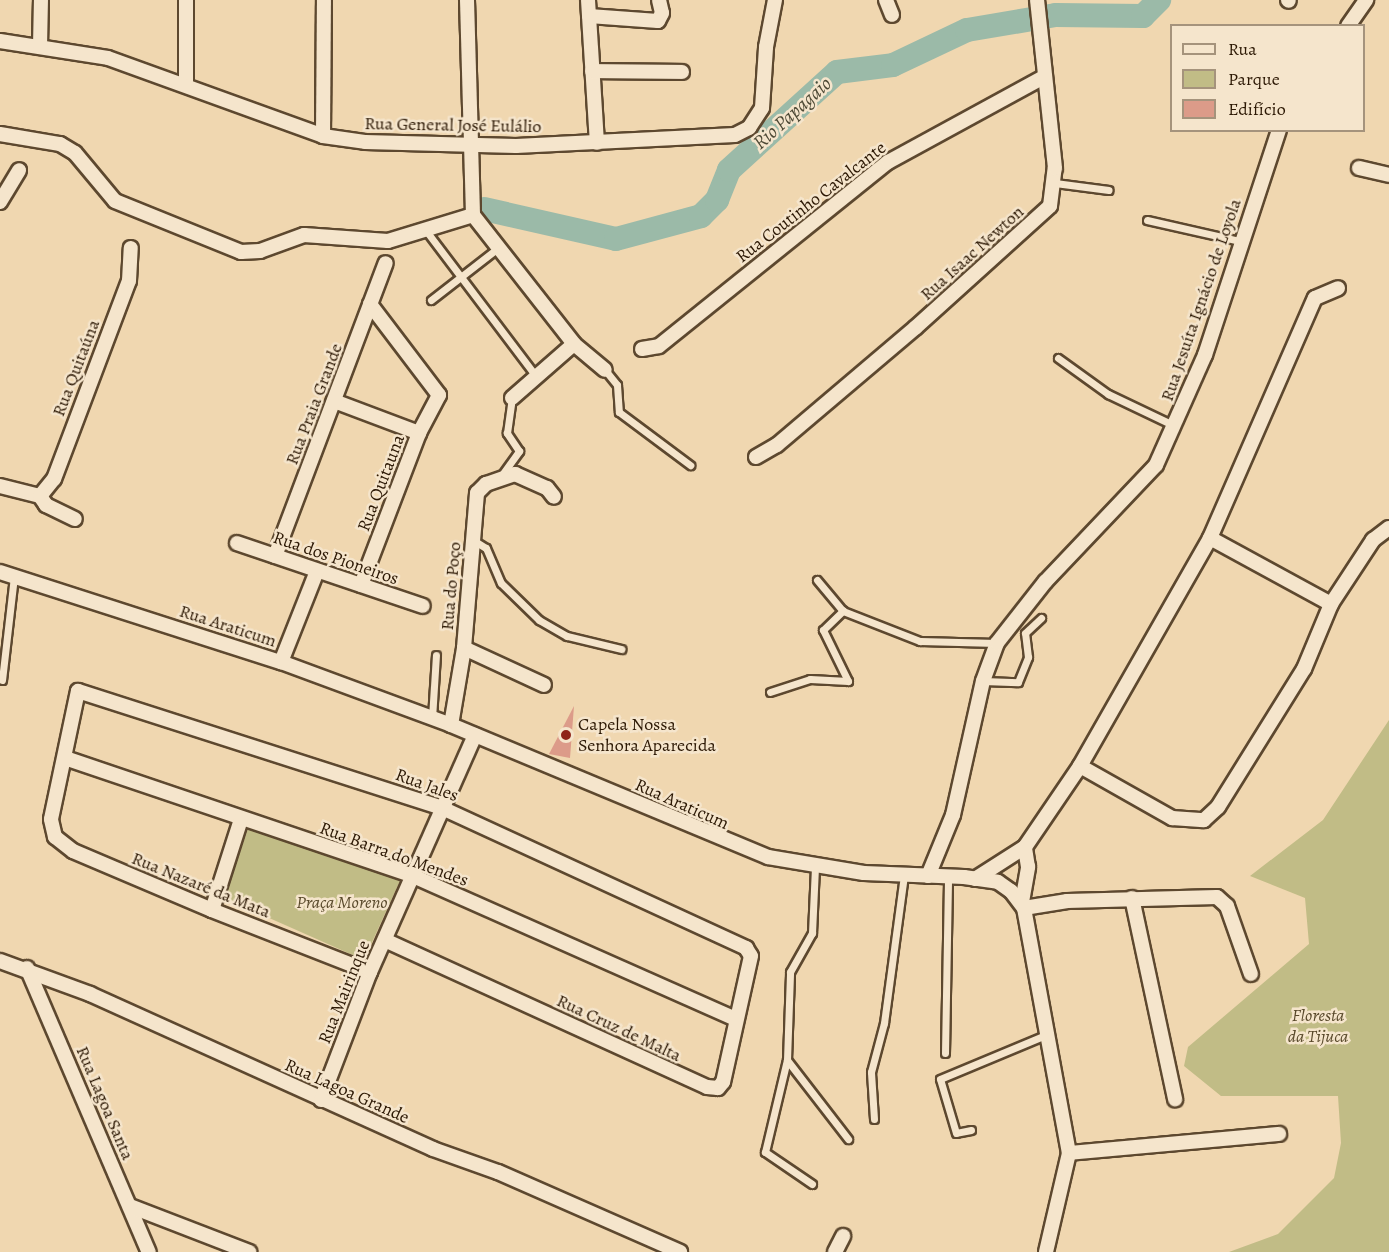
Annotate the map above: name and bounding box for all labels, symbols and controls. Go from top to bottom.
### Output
legend [1170,24,1365,132]
text: Rua [1228,37,1257,61]
text: Parque [1228,67,1280,91]
water label: Rio Papagaio [748,72,836,154]
text: Edifício [1228,97,1286,121]
street label: Rua General José Eulálio [364,113,542,137]
street label: Rua Coutinho Cavalcante [732,137,890,267]
street label: Rua Jesuíta Ignácio de Loyola [1156,196,1246,404]
street label: Rua Isaac Newton [916,201,1028,305]
street label: Rua Quitaúna [48,317,104,419]
street label: Rua Praia Grande [281,340,347,468]
street label: Rua Quitauna [353,432,409,534]
street label: Rua dos Pioneiros [270,526,402,590]
street label: Rua do Poço [436,541,466,631]
street label: Rua Araticum [177,600,279,652]
place label: Capela Nossa Senhora Aparecida [578,714,716,756]
marker: Capela Nossa Senhora Aparecida [559,728,573,742]
street label: Rua Jales [392,764,462,806]
street label: Rua Araticum [632,774,732,834]
street label: Rua Barra do Mendes [317,817,471,891]
street label: Rua Nazaré da Mata [129,847,273,923]
park label: Praça Moreno [296,891,388,913]
street label: Rua Mairinque [313,937,375,1047]
street label: Rua Cruz de Malta [553,990,685,1066]
park label: Floresta da Tijuca [1288,1005,1348,1048]
street label: Rua Lagoa Santa [71,1043,139,1163]
street label: Rua Lagoa Grande [281,1054,413,1128]

